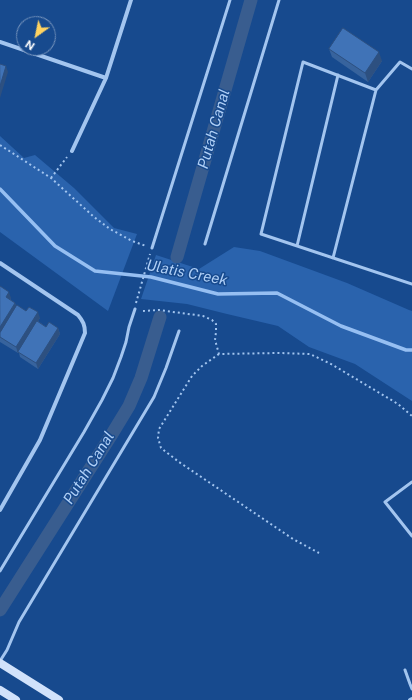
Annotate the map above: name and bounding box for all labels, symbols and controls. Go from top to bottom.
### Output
north arrow [16,16,56,56]
text: N [23,38,37,53]
water label: Putah Canal [194,87,234,171]
water label: Ulatis Creek [145,256,229,290]
water label: Putah Canal [60,428,118,508]

